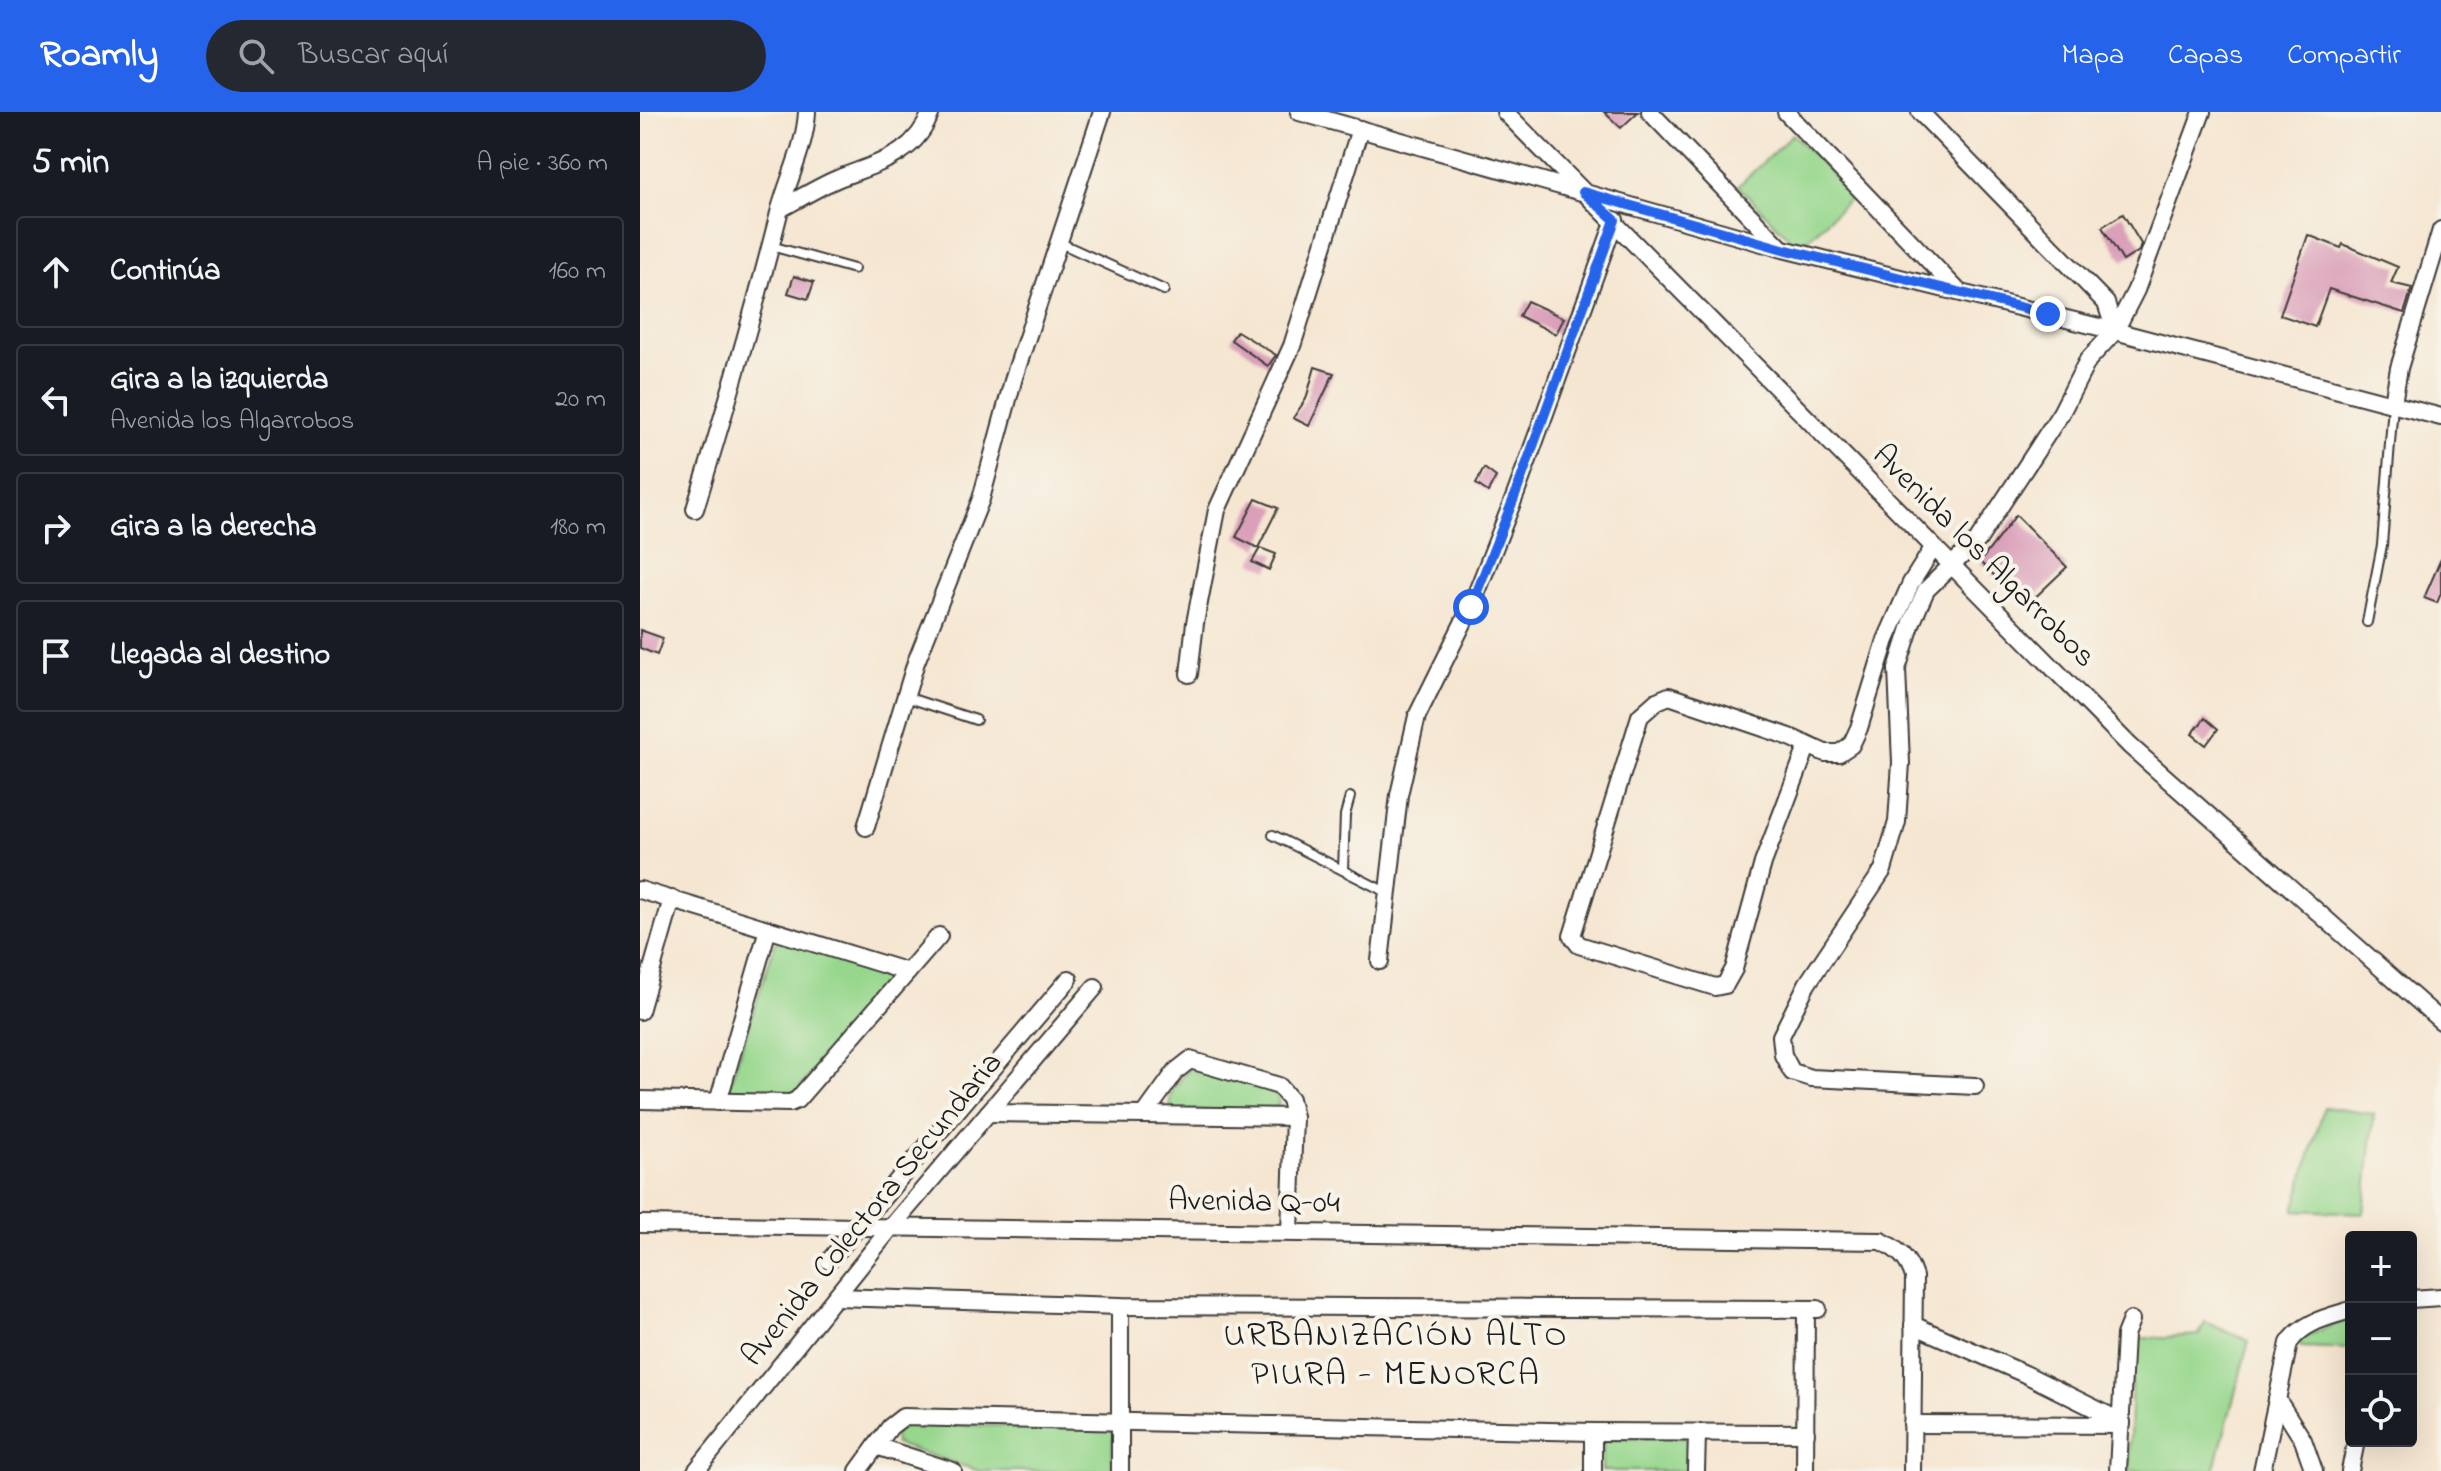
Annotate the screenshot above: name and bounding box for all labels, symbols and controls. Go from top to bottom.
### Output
search box [206,20,766,92]
text: Roamly [40,28,158,84]
icon: search [234,34,278,78]
text: Buscar aquí [298,34,448,78]
text: Mapa [2062,36,2124,77]
text: Capas [2168,36,2243,77]
text: Compartir [2287,36,2401,77]
text: 5 min [32,139,109,189]
text: A pie · 360 m [476,145,608,183]
icon: ahead [34,250,78,294]
text: Continúa [110,250,220,294]
text: 160 m [548,253,606,291]
route end [2030,296,2066,332]
text: Gira a la izquierda [110,359,328,403]
icon: left [34,378,78,422]
text: 20 m [555,381,606,419]
text: Avenida los Algarrobos [110,403,354,441]
street label: Avenida los Algarrobos [1860,434,2106,680]
icon: right [34,506,78,550]
text: Gira a la derecha [110,506,316,550]
text: 180 m [550,509,606,547]
route start [1453,589,1489,625]
icon: arrive [34,634,78,678]
text: Llegada al destino [110,634,330,678]
street label: Avenida Colectora Secundaria [731,1042,1015,1378]
street label: Avenida Q-04 [1168,1178,1340,1228]
map controls [2345,1231,2417,1447]
button: + [2345,1231,2417,1303]
button: − [2345,1303,2417,1375]
district label: URBANIZACIÓN ALTO PIURA - MENORCA [1223,1312,1569,1401]
button: locate [2345,1375,2417,1447]

